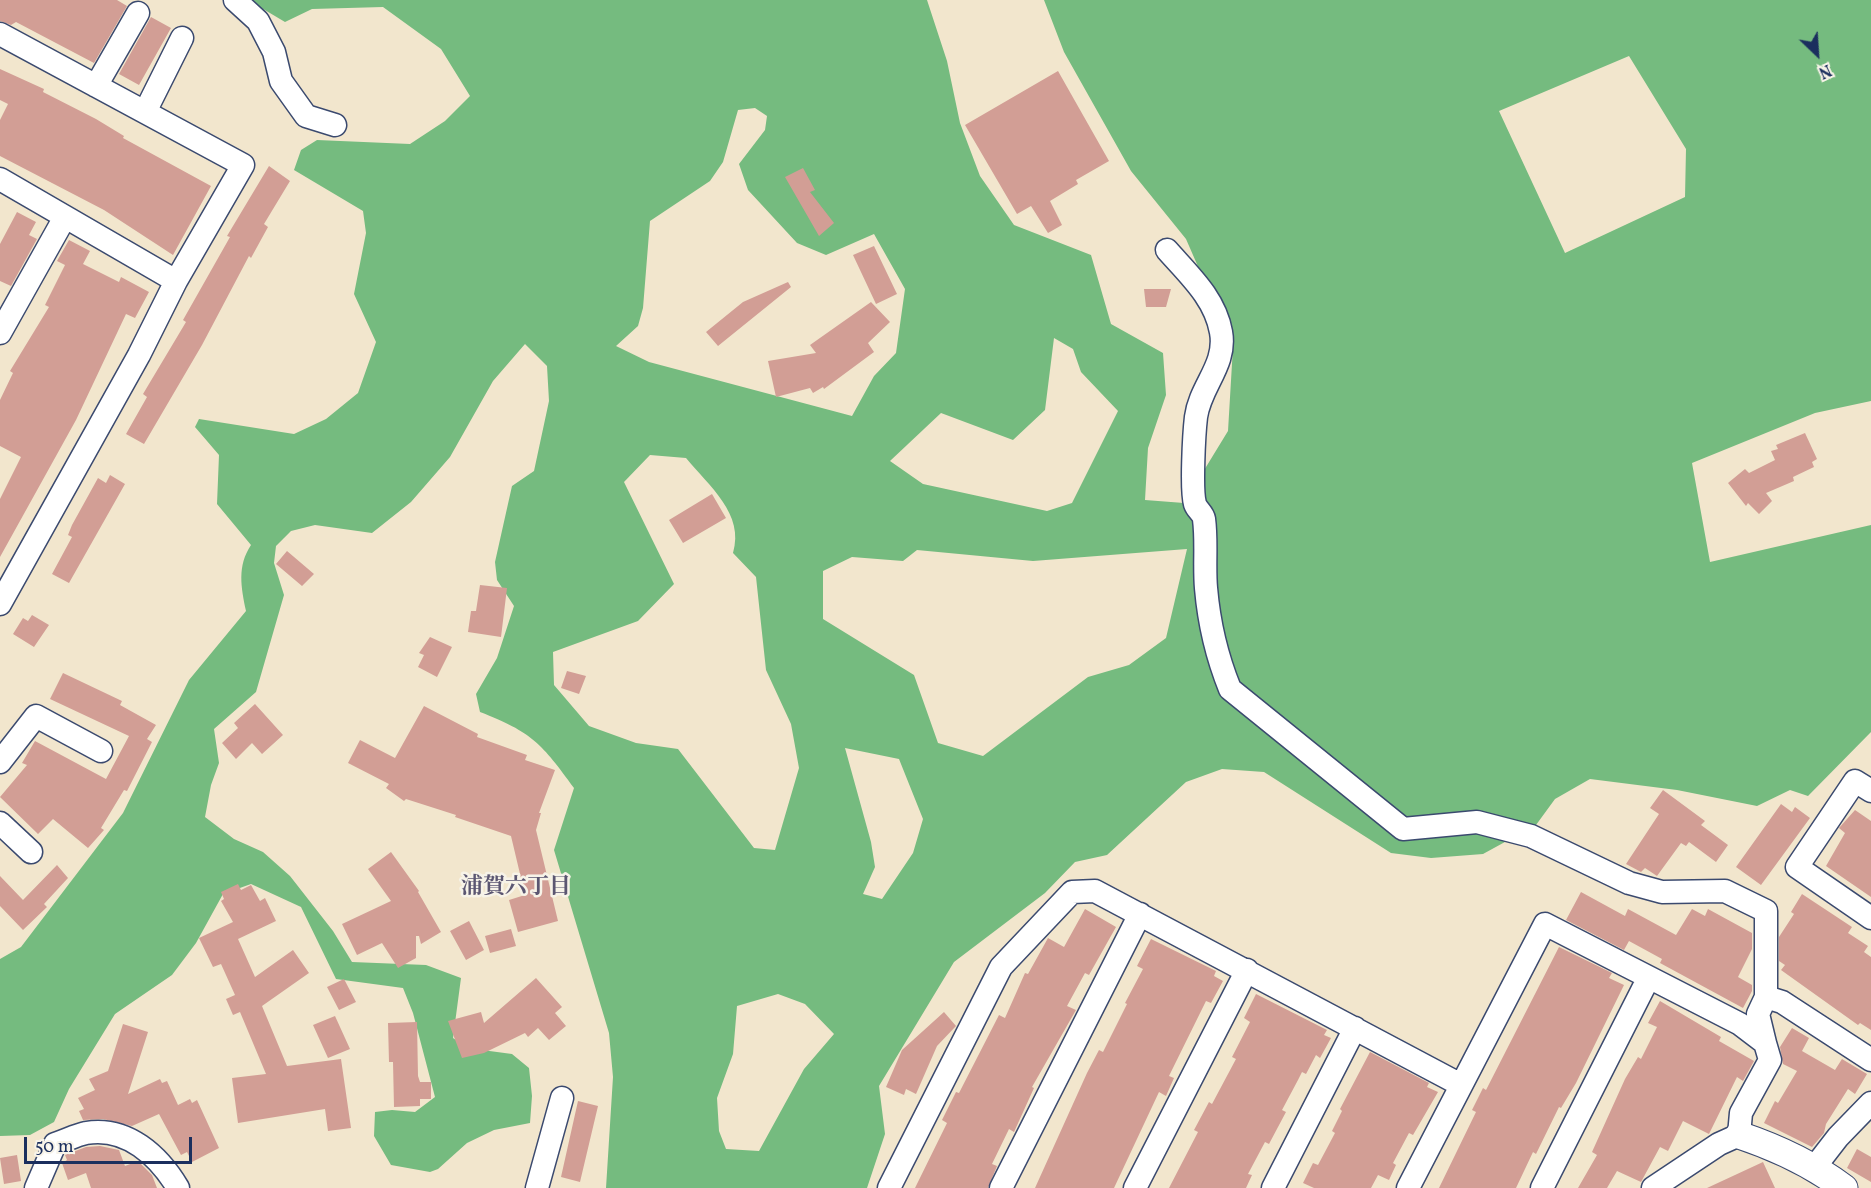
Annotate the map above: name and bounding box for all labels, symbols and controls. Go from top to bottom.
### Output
north arrow [1787,24,1847,84]
text: N [1815,58,1835,83]
district label: 浦賀六丁目 [461,876,571,902]
scale bar [27,1125,195,1163]
text: 50 m [35,1135,74,1160]

